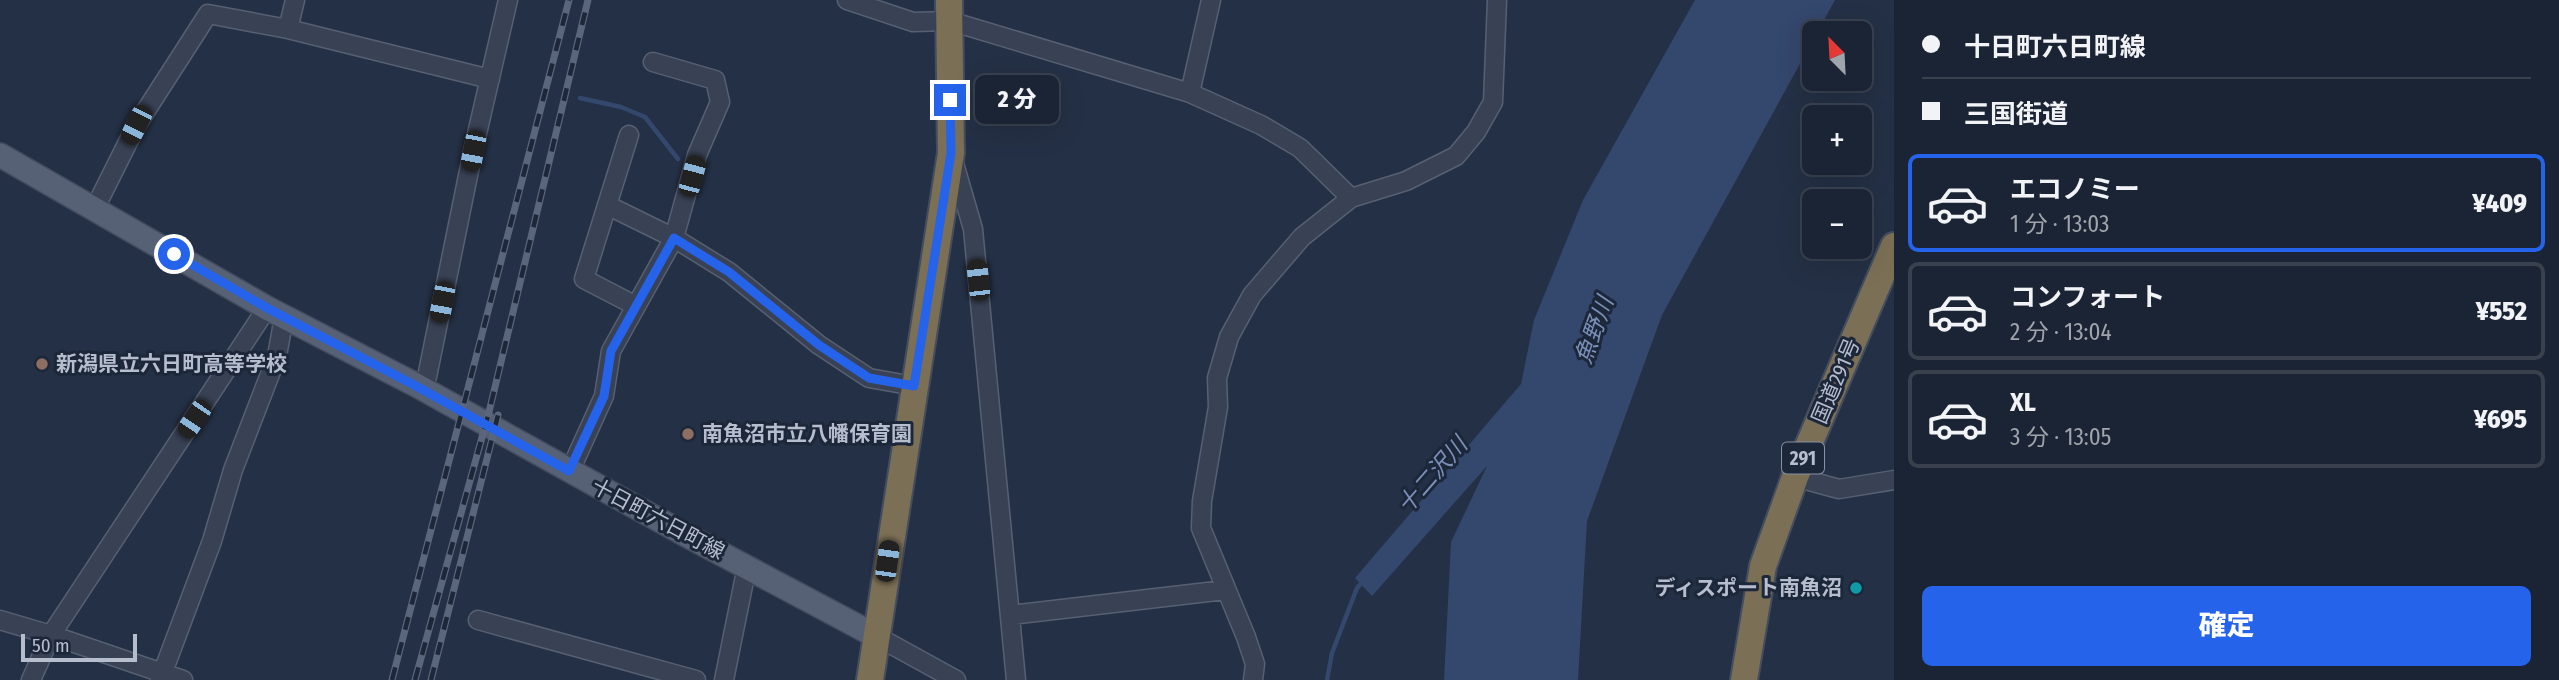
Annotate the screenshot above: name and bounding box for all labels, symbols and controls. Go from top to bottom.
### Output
north arrow [1802,21,1872,91]
map controls [1802,21,1872,259]
text: 十日町六日町線 [1964,32,2146,63]
callout: 2 分 [974,76,1058,124]
route end [934,84,966,116]
text: 2 分 [998,85,1036,113]
text: 三国街道 [1964,99,2068,130]
car [118,102,155,148]
button: + [1802,105,1872,175]
car [459,128,488,174]
car [677,153,708,199]
icon: car [1926,172,1989,235]
text: エコノミー [2010,174,2140,205]
text: ¥409 [2472,188,2527,219]
button: − [1802,189,1872,259]
text: 1 分 · 13:03 [2010,210,2109,238]
route start [158,238,190,270]
car [966,258,991,302]
car [428,279,457,325]
icon: car [1926,280,1989,343]
text: コンフォート [2010,282,2165,313]
water label: 魚野川 [1569,290,1620,367]
text: ¥552 [2476,296,2527,327]
text: 2 分 · 13:04 [2010,318,2112,346]
street label: 国道291号 [1806,334,1866,428]
place label: 新潟県立六日町高等学校 [56,351,287,377]
marker: 新潟県立六日町高等学校 [34,356,50,372]
text: XL [2010,387,2036,418]
icon: car [1926,388,1989,451]
car [174,396,215,442]
text: ¥695 [2474,404,2527,435]
place label: 南魚沼市立八幡保育園 [702,421,912,447]
text: 3 分 · 13:05 [2010,423,2111,451]
marker: 南魚沼市立八幡保育園 [680,426,696,442]
water label: 十二沢川 [1391,429,1475,519]
road number: 291 [1782,442,1824,474]
street label: 十日町六日町線 [587,473,729,565]
car [874,539,901,583]
place label: ディスポート南魚沼 [1654,575,1842,601]
marker: ディスポート南魚沼 [1848,580,1864,596]
button: 確定 [1922,586,2531,666]
scale bar [21,631,136,663]
text: 50 m [32,634,70,657]

